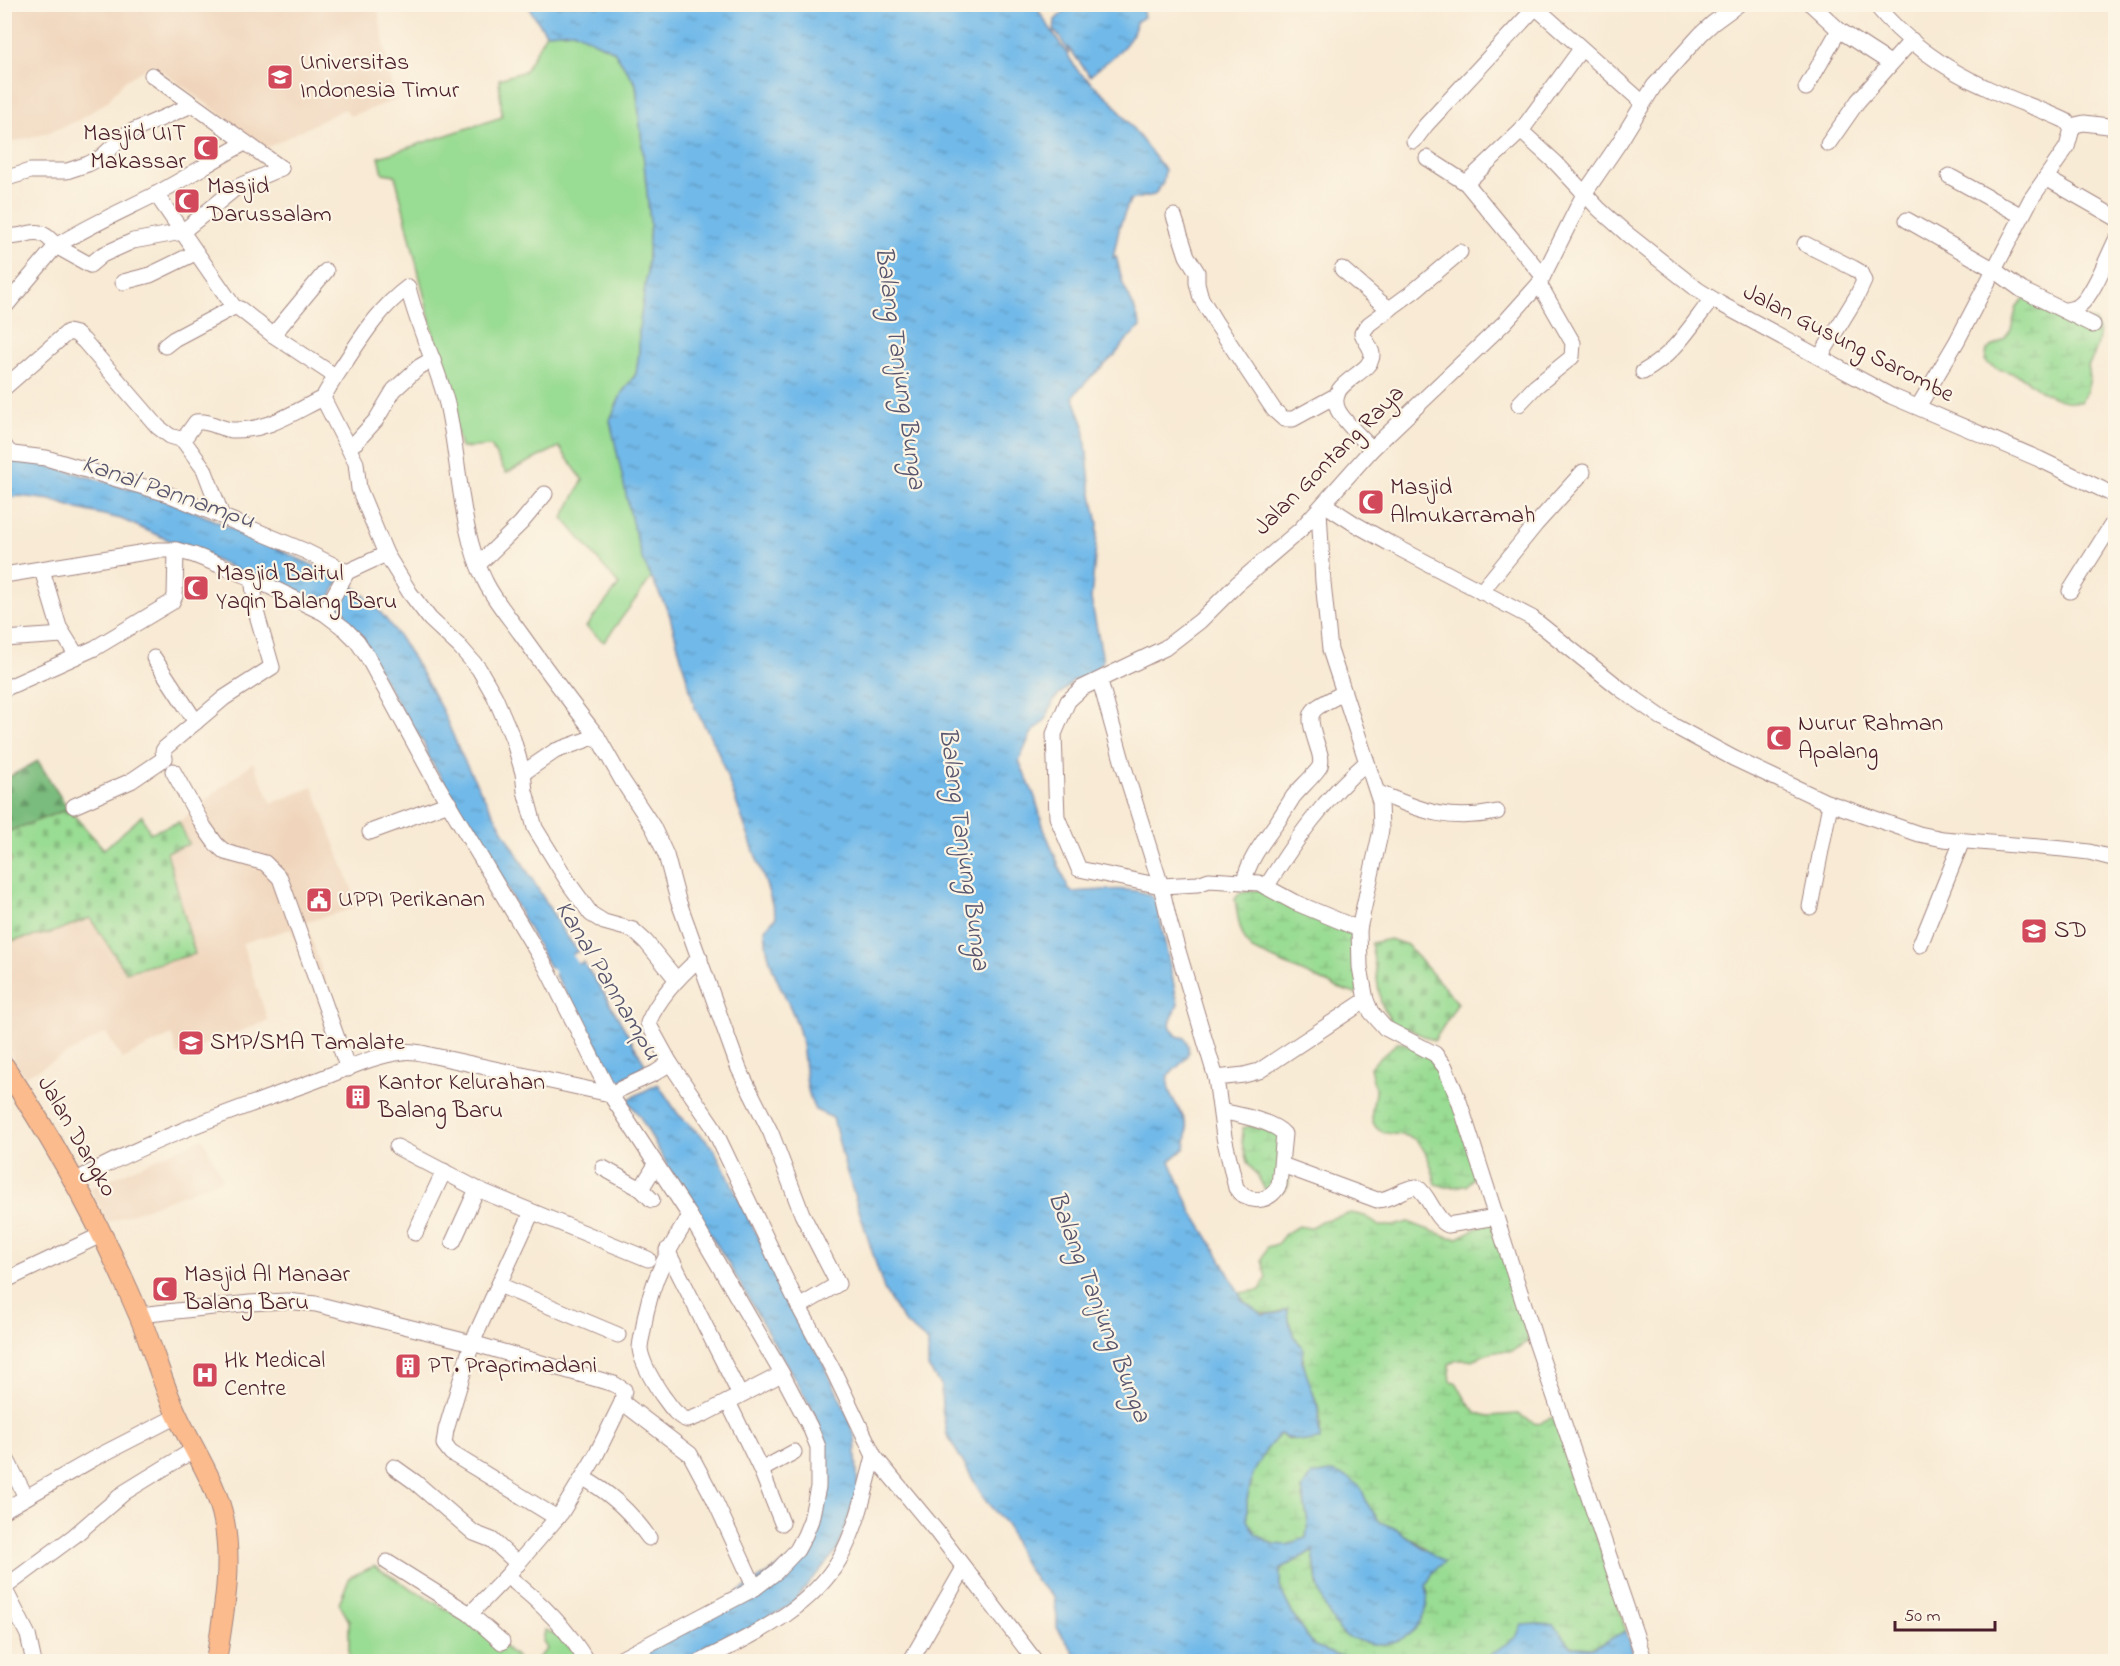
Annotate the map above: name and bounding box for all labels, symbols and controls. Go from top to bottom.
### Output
place label: Universitas Indonesia Timur [300,46,460,109]
school or university icon: Universitas Indonesia Timur [265,62,295,92]
place label: Masjid UIT Makassar [83,117,187,180]
mosque icon: Masjid UIT Makassar [191,133,221,163]
place label: Masjid Darussalam [206,170,332,233]
mosque icon: Masjid Darussalam [172,186,202,216]
water label: Balang Tanjung Bunga [863,244,935,493]
street label: Jalan Gusung Sarombe [1736,276,1960,413]
street label: Jalan Gontang Raya [1247,378,1414,545]
water label: Kanal Pannampu [76,446,260,540]
place label: Masjid Almukarramah [1390,471,1535,534]
mosque icon: Masjid Almukarramah [1356,487,1386,517]
place label: Masjid Baitul Yaqin Balang Baru [216,557,397,620]
mosque icon: Masjid Baitul Yaqin Balang Baru [181,573,211,603]
place label: Nurur Rahman Apalang [1798,707,1943,770]
mosque icon: Nurur Rahman Apalang [1764,723,1794,753]
water label: Balang Tanjung Bunga [927,725,999,974]
place label: UPPI Perikanan [338,883,485,918]
public building icon: UPPI Perikanan [304,885,334,915]
water label: Kanal Pannampu [544,894,670,1068]
place label: SD [2054,914,2087,949]
school or university icon: SD [2019,916,2049,946]
place label: SMP/SMA Tamalate [210,1026,405,1061]
school or university icon: SMP/SMA Tamalate [176,1028,206,1058]
place label: Kantor Kelurahan Balang Baru [377,1066,545,1129]
street label: Jalan Dangko [27,1070,125,1204]
building icon: Kantor Kelurahan Balang Baru [343,1082,373,1112]
water label: Balang Tanjung Bunga [1036,1186,1160,1429]
place label: Masjid Al Manaar Balang Baru [183,1258,350,1321]
mosque icon: Masjid Al Manaar Balang Baru [150,1274,180,1304]
place label: Hk Medical Centre [224,1344,325,1407]
place label: PT. Praprimadani [428,1349,597,1384]
building icon: PT. Praprimadani [393,1351,423,1381]
hospital icon: Hk Medical Centre [190,1360,220,1390]
scale bar [1895,1594,1996,1632]
text: 50 m [1904,1604,1941,1630]

